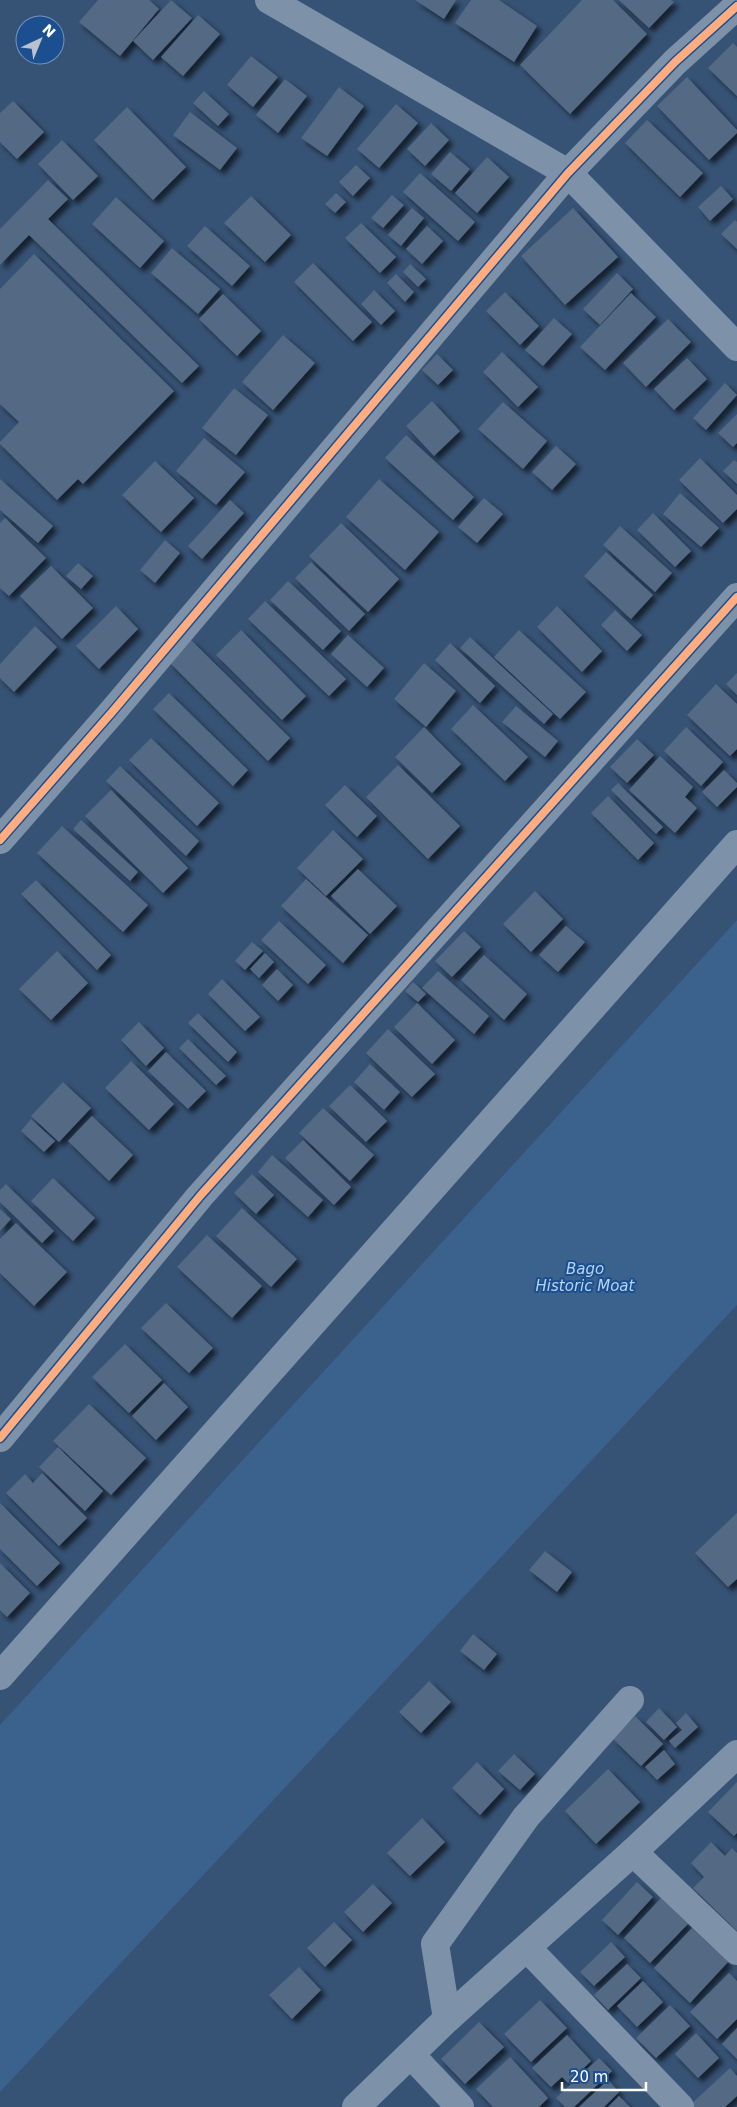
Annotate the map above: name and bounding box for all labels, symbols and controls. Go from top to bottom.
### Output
north arrow [15,15,65,65]
text: N [39,21,59,40]
water label: Bago Historic Moat [536,1260,636,1295]
scale bar [562,2060,646,2092]
text: 20 m [570,2068,608,2086]

